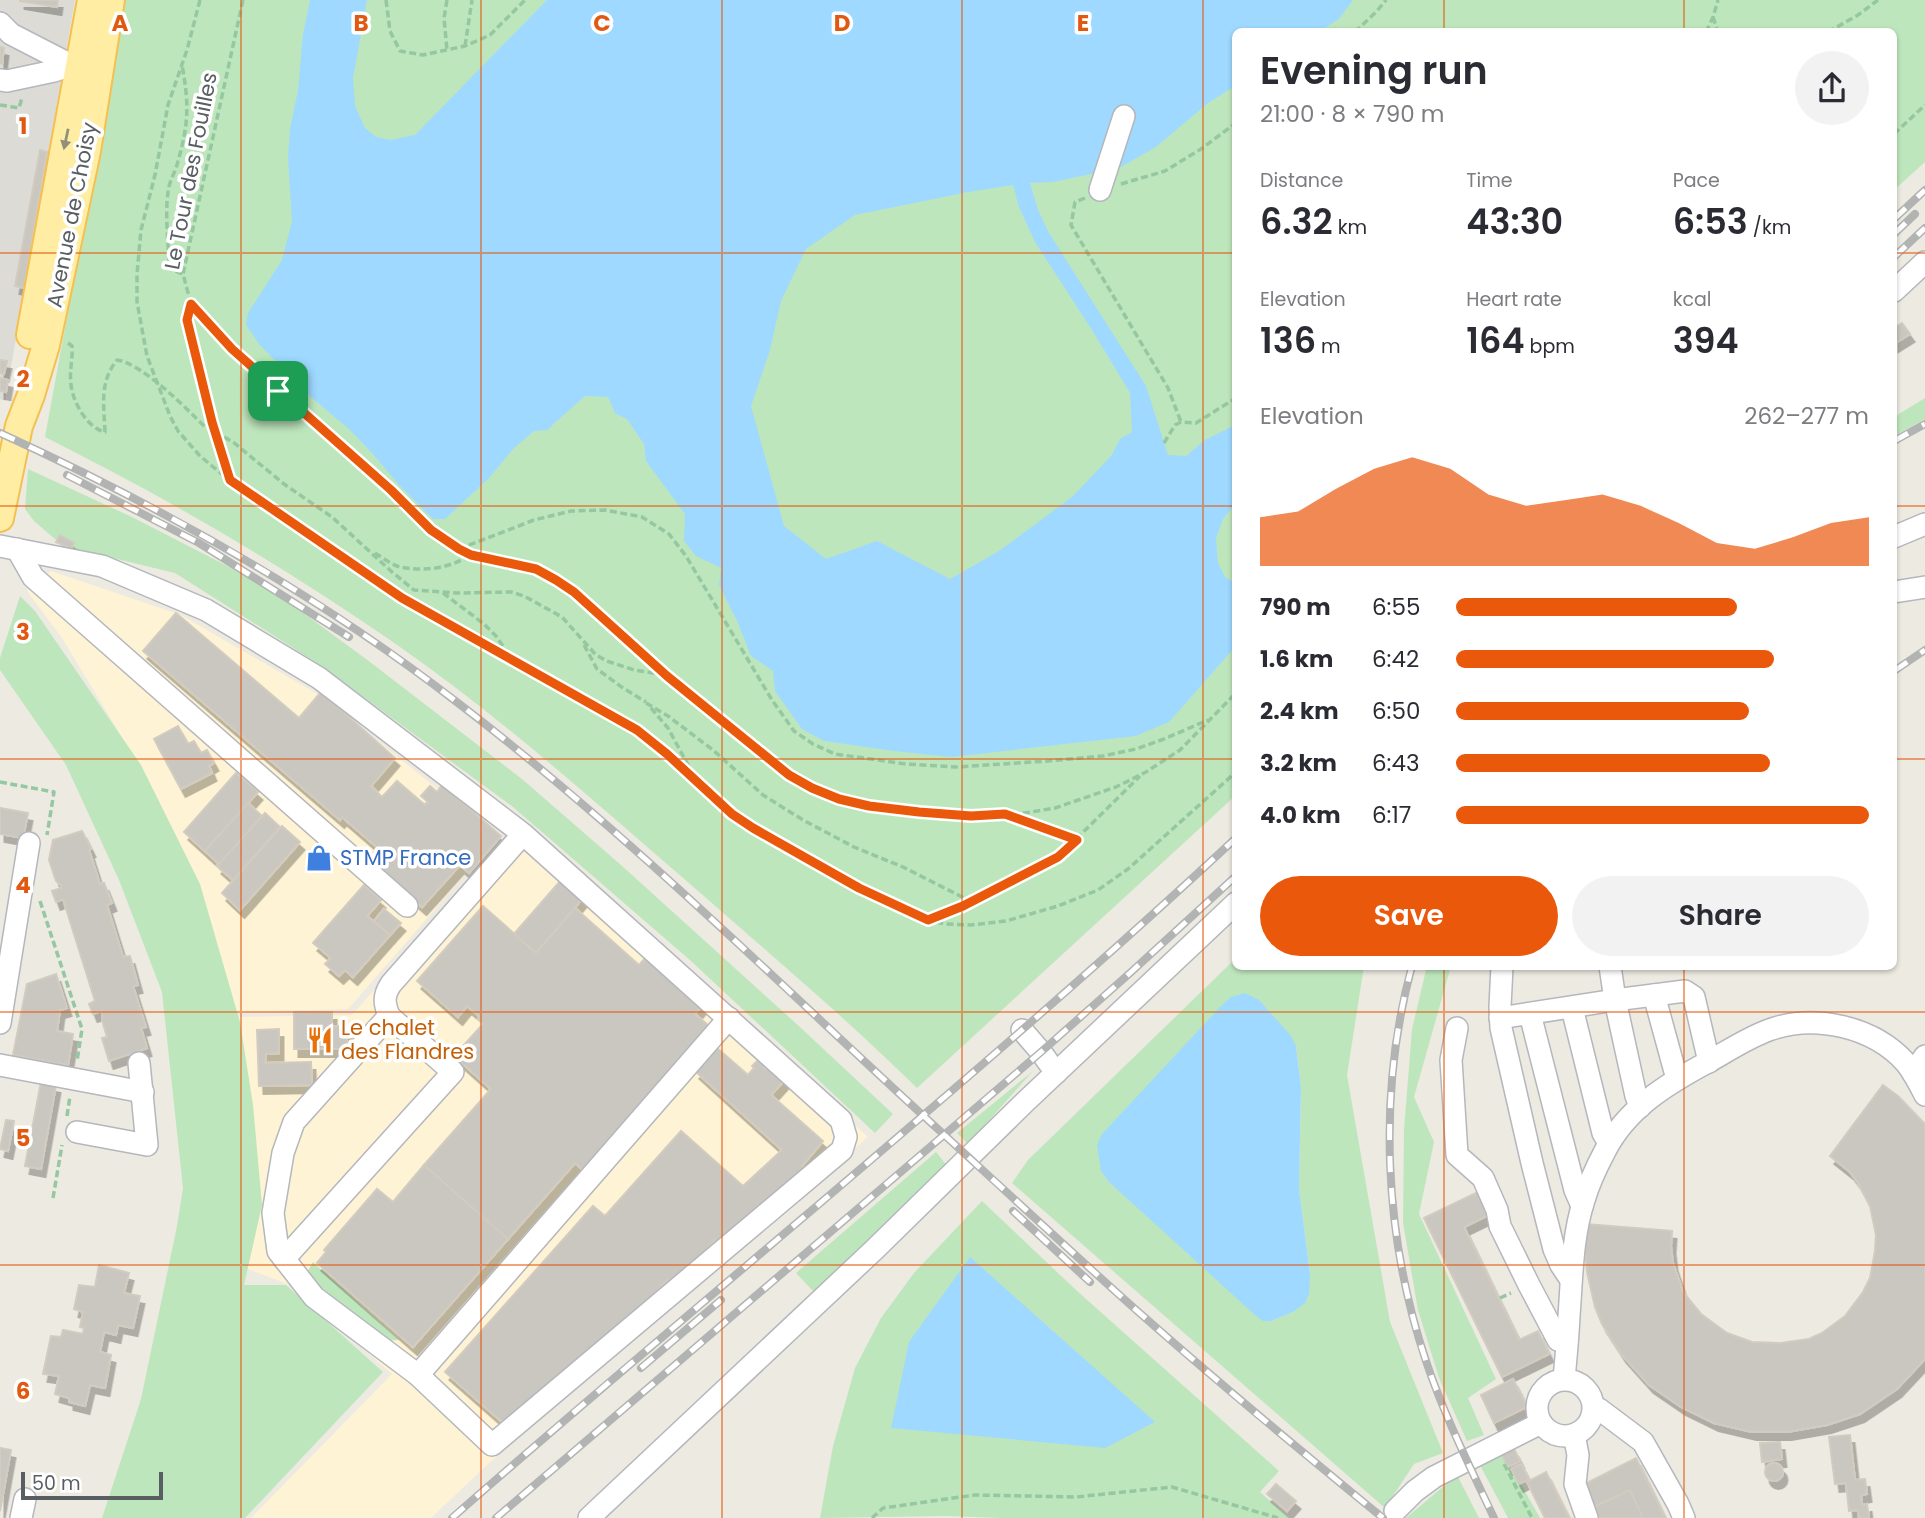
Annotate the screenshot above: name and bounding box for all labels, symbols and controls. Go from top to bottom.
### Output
text: A [112,7,129,39]
text: B [353,7,369,39]
text: C [593,7,611,39]
text: D [834,7,850,39]
text: E [1077,7,1089,39]
text: Evening run [1260,44,1488,97]
button: share [1795,51,1869,125]
street label: Le Tour des Fouilles [157,70,224,272]
text: 21:00 · 8 × 790 m [1260,98,1444,130]
text: 1 [19,110,27,142]
street label: Avenue de Choisy [39,120,104,310]
one-way arrow [60,128,71,150]
text: Distance [1260,167,1343,194]
text: Time [1466,167,1513,194]
text: Pace [1673,167,1720,194]
text: 6.32 [1260,197,1333,246]
text: 43:30 [1466,197,1563,246]
text: 6:53 [1673,197,1748,246]
text: km [1333,214,1367,241]
text: /km [1748,214,1791,241]
text: Elevation [1260,286,1346,313]
text: Heart rate [1466,286,1562,313]
text: kcal [1673,286,1712,313]
text: 136 [1260,316,1316,365]
text: 164 [1466,316,1525,365]
text: 394 [1673,316,1739,365]
text: m [1316,333,1341,360]
text: bpm [1525,333,1575,360]
pin [248,361,308,421]
text: 2 [16,363,30,395]
icon: arrive [259,372,297,410]
text: Elevation [1260,400,1364,432]
text: 262–277 m [1744,400,1869,432]
text: 790 m [1260,591,1331,623]
text: 6:55 [1372,591,1420,623]
text: 3 [16,616,30,648]
text: 1.6 km [1260,643,1333,675]
text: 6:42 [1372,643,1419,675]
text: 2.4 km [1260,695,1339,727]
text: 6:50 [1372,695,1420,727]
text: 3.2 km [1260,747,1337,779]
text: 6:43 [1372,747,1420,779]
text: 4.0 km [1260,799,1341,831]
text: 6:17 [1372,799,1411,831]
shop icon: STMP France [304,843,334,873]
place label: STMP France [340,843,471,872]
text: 4 [15,869,31,901]
button: Save [1260,876,1558,956]
button: Share [1572,876,1869,956]
place label: Le chalet des Flandres [341,1013,474,1066]
restaurant icon: Le chalet des Flandres [305,1025,335,1055]
text: 5 [16,1122,30,1154]
text: 6 [16,1375,30,1407]
scale bar [21,1469,163,1501]
text: 50 m [32,1470,81,1497]

